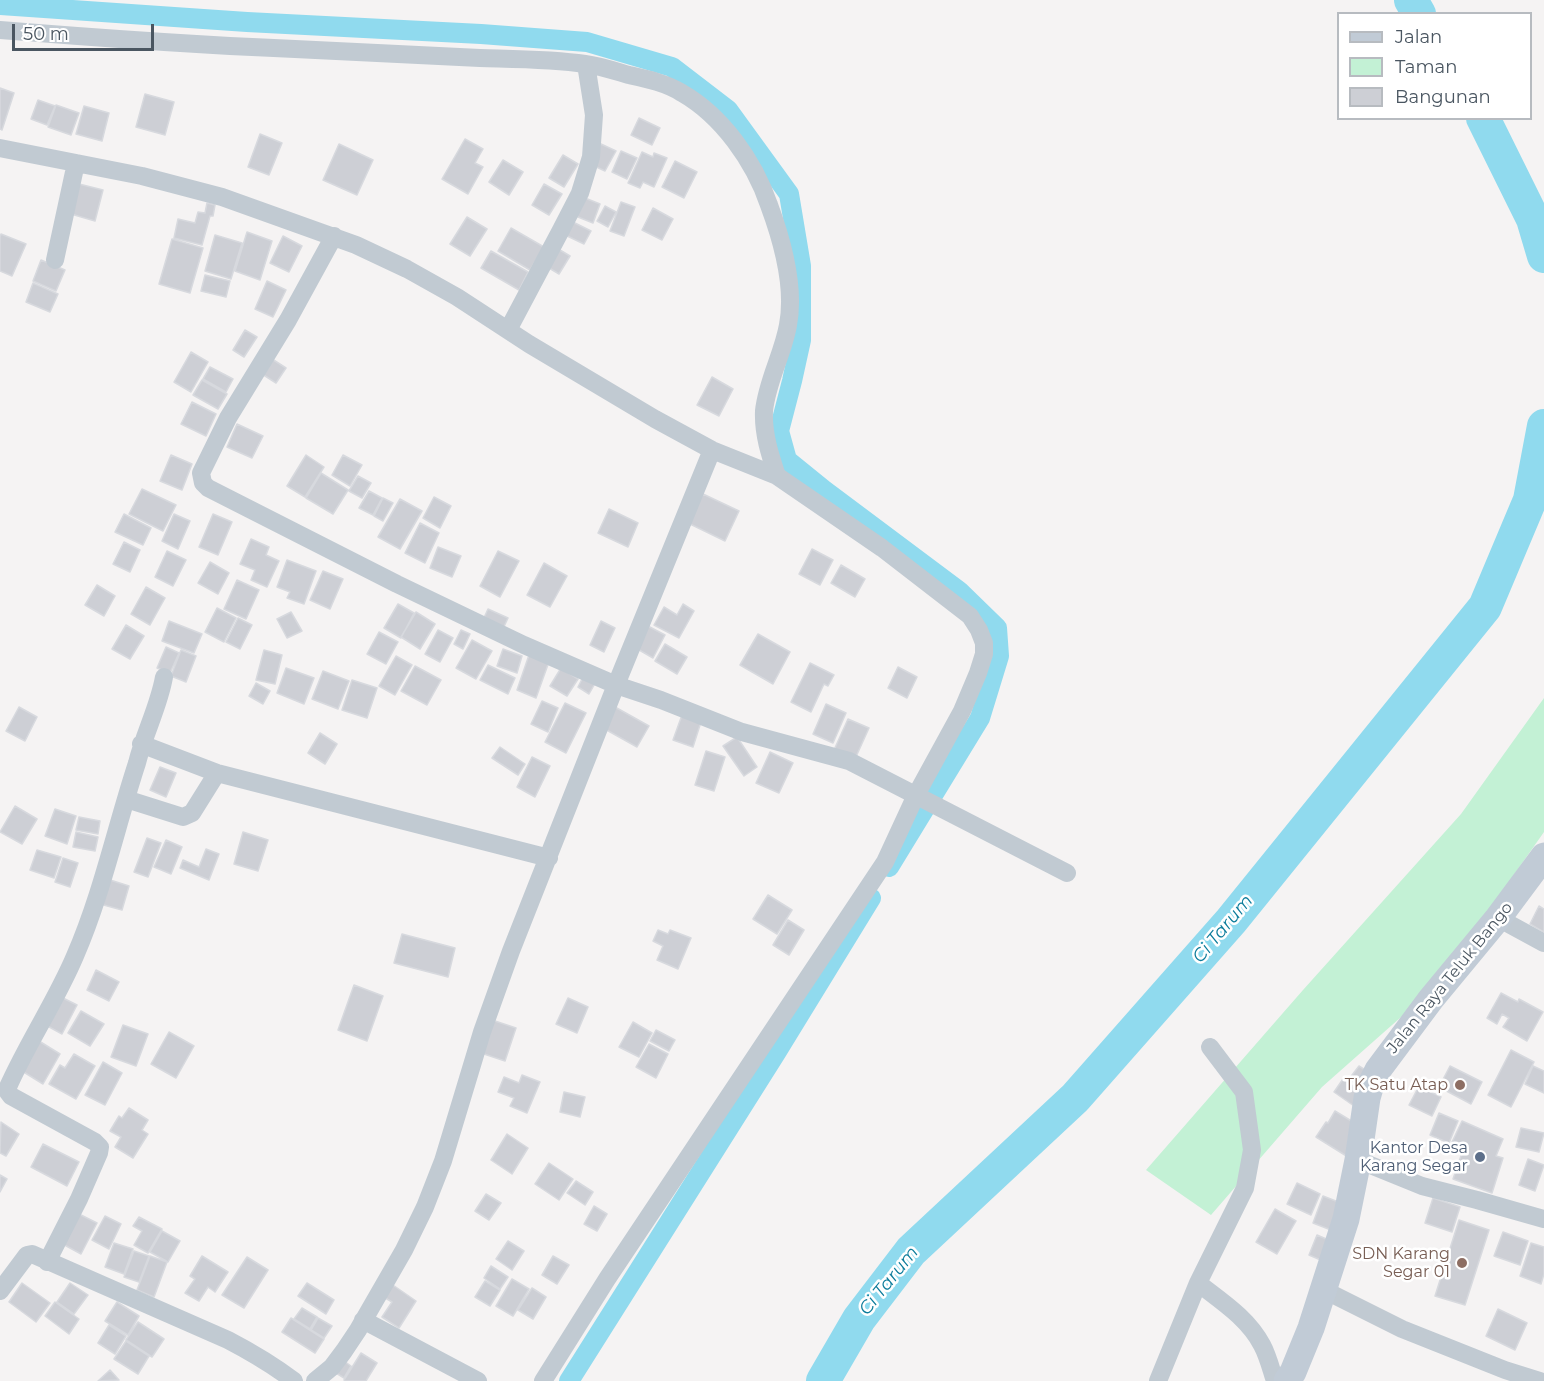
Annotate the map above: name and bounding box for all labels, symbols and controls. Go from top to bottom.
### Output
scale bar [15,12,158,50]
legend [1337,12,1532,120]
text: 50 m [23,23,69,45]
text: Jalan [1395,26,1442,48]
text: Taman [1395,56,1457,78]
text: Bangunan [1395,86,1491,108]
water label: Ci Tarum [1188,890,1258,968]
street label: Jalan Raya Teluk Bango [1383,899,1517,1057]
place label: TK Satu Atap [1345,1075,1448,1095]
marker: TK Satu Atap [1453,1078,1467,1092]
place label: Kantor Desa Karang Segar [1360,1138,1468,1176]
marker: Kantor Desa Karang Segar [1473,1150,1487,1164]
water label: Ci Tarum [855,1242,923,1320]
place label: SDN Karang Segar 01 [1352,1244,1450,1282]
marker: SDN Karang Segar 01 [1455,1256,1469,1270]

